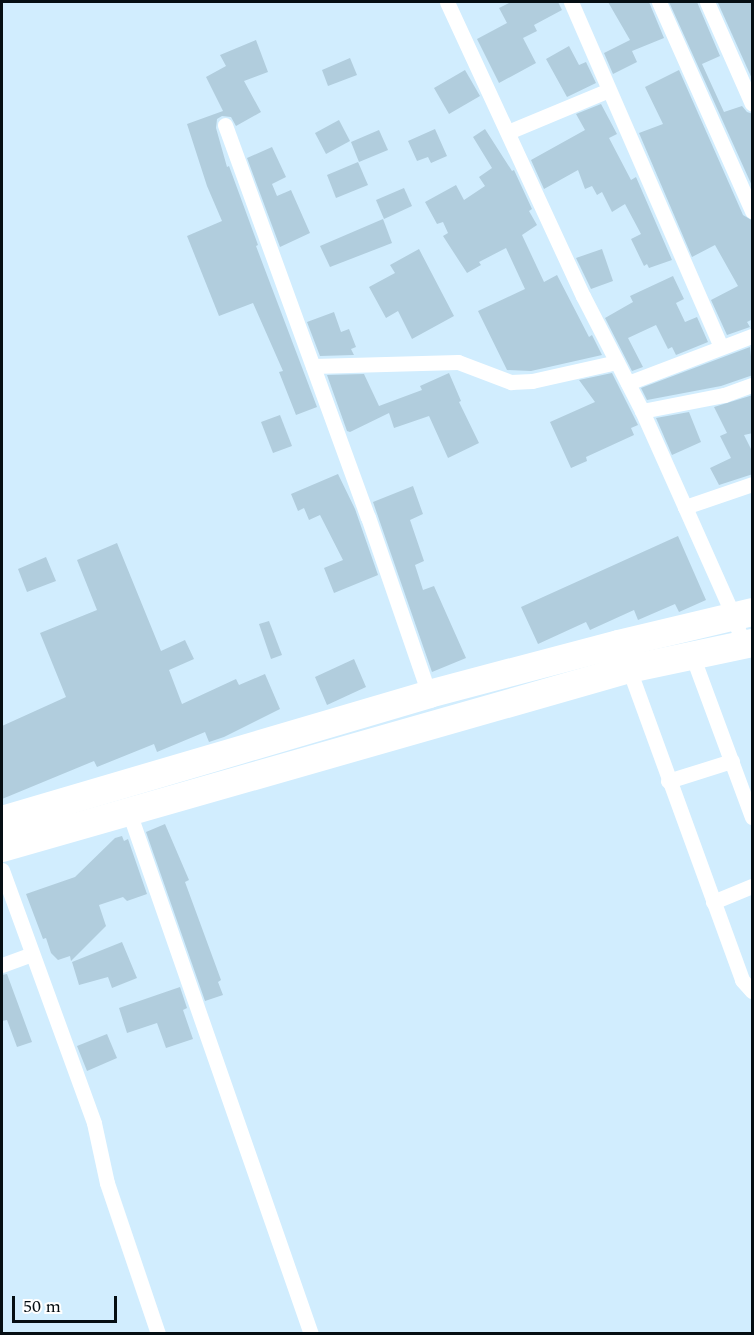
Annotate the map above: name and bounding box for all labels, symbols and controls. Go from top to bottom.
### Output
scale bar [15,1284,120,1322]
text: 50 m [23,1293,61,1320]

